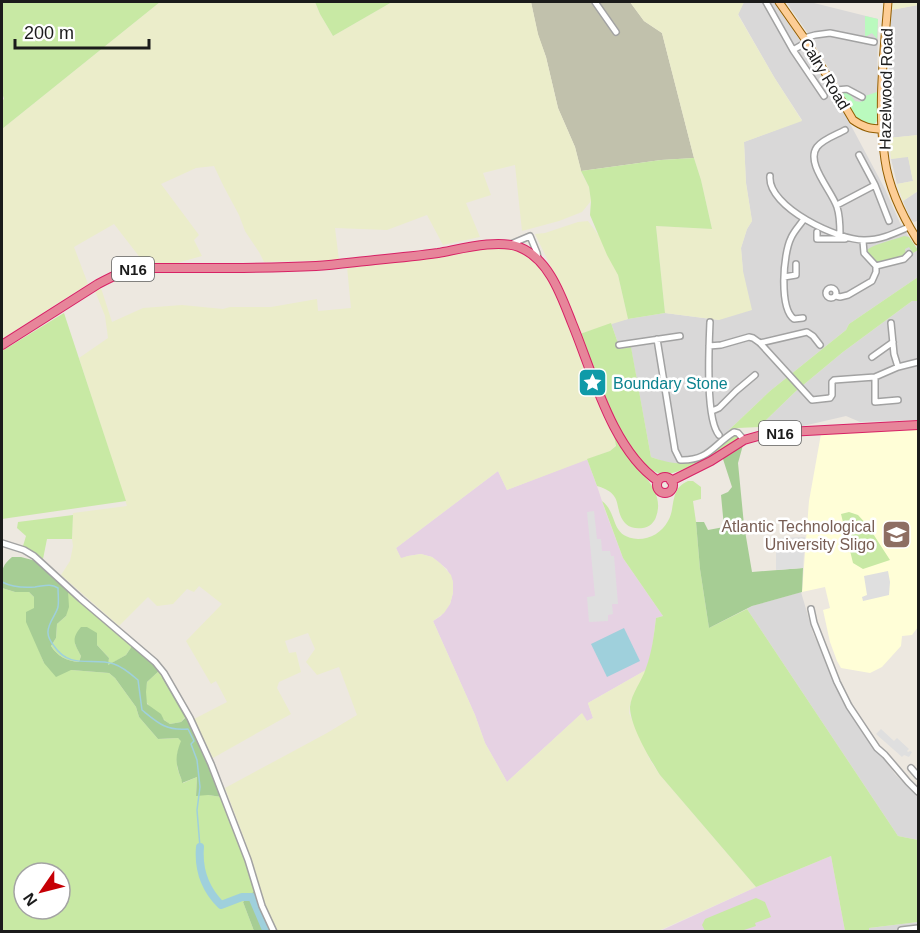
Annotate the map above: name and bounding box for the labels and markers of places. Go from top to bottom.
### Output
place icon: Boundary Stone [576,367,608,399]
place label: Boundary Stone [613,375,728,392]
place label: Atlantic Technological University Sligo [721,518,875,553]
school or university icon: Atlantic Technological University Sligo [880,519,912,551]

